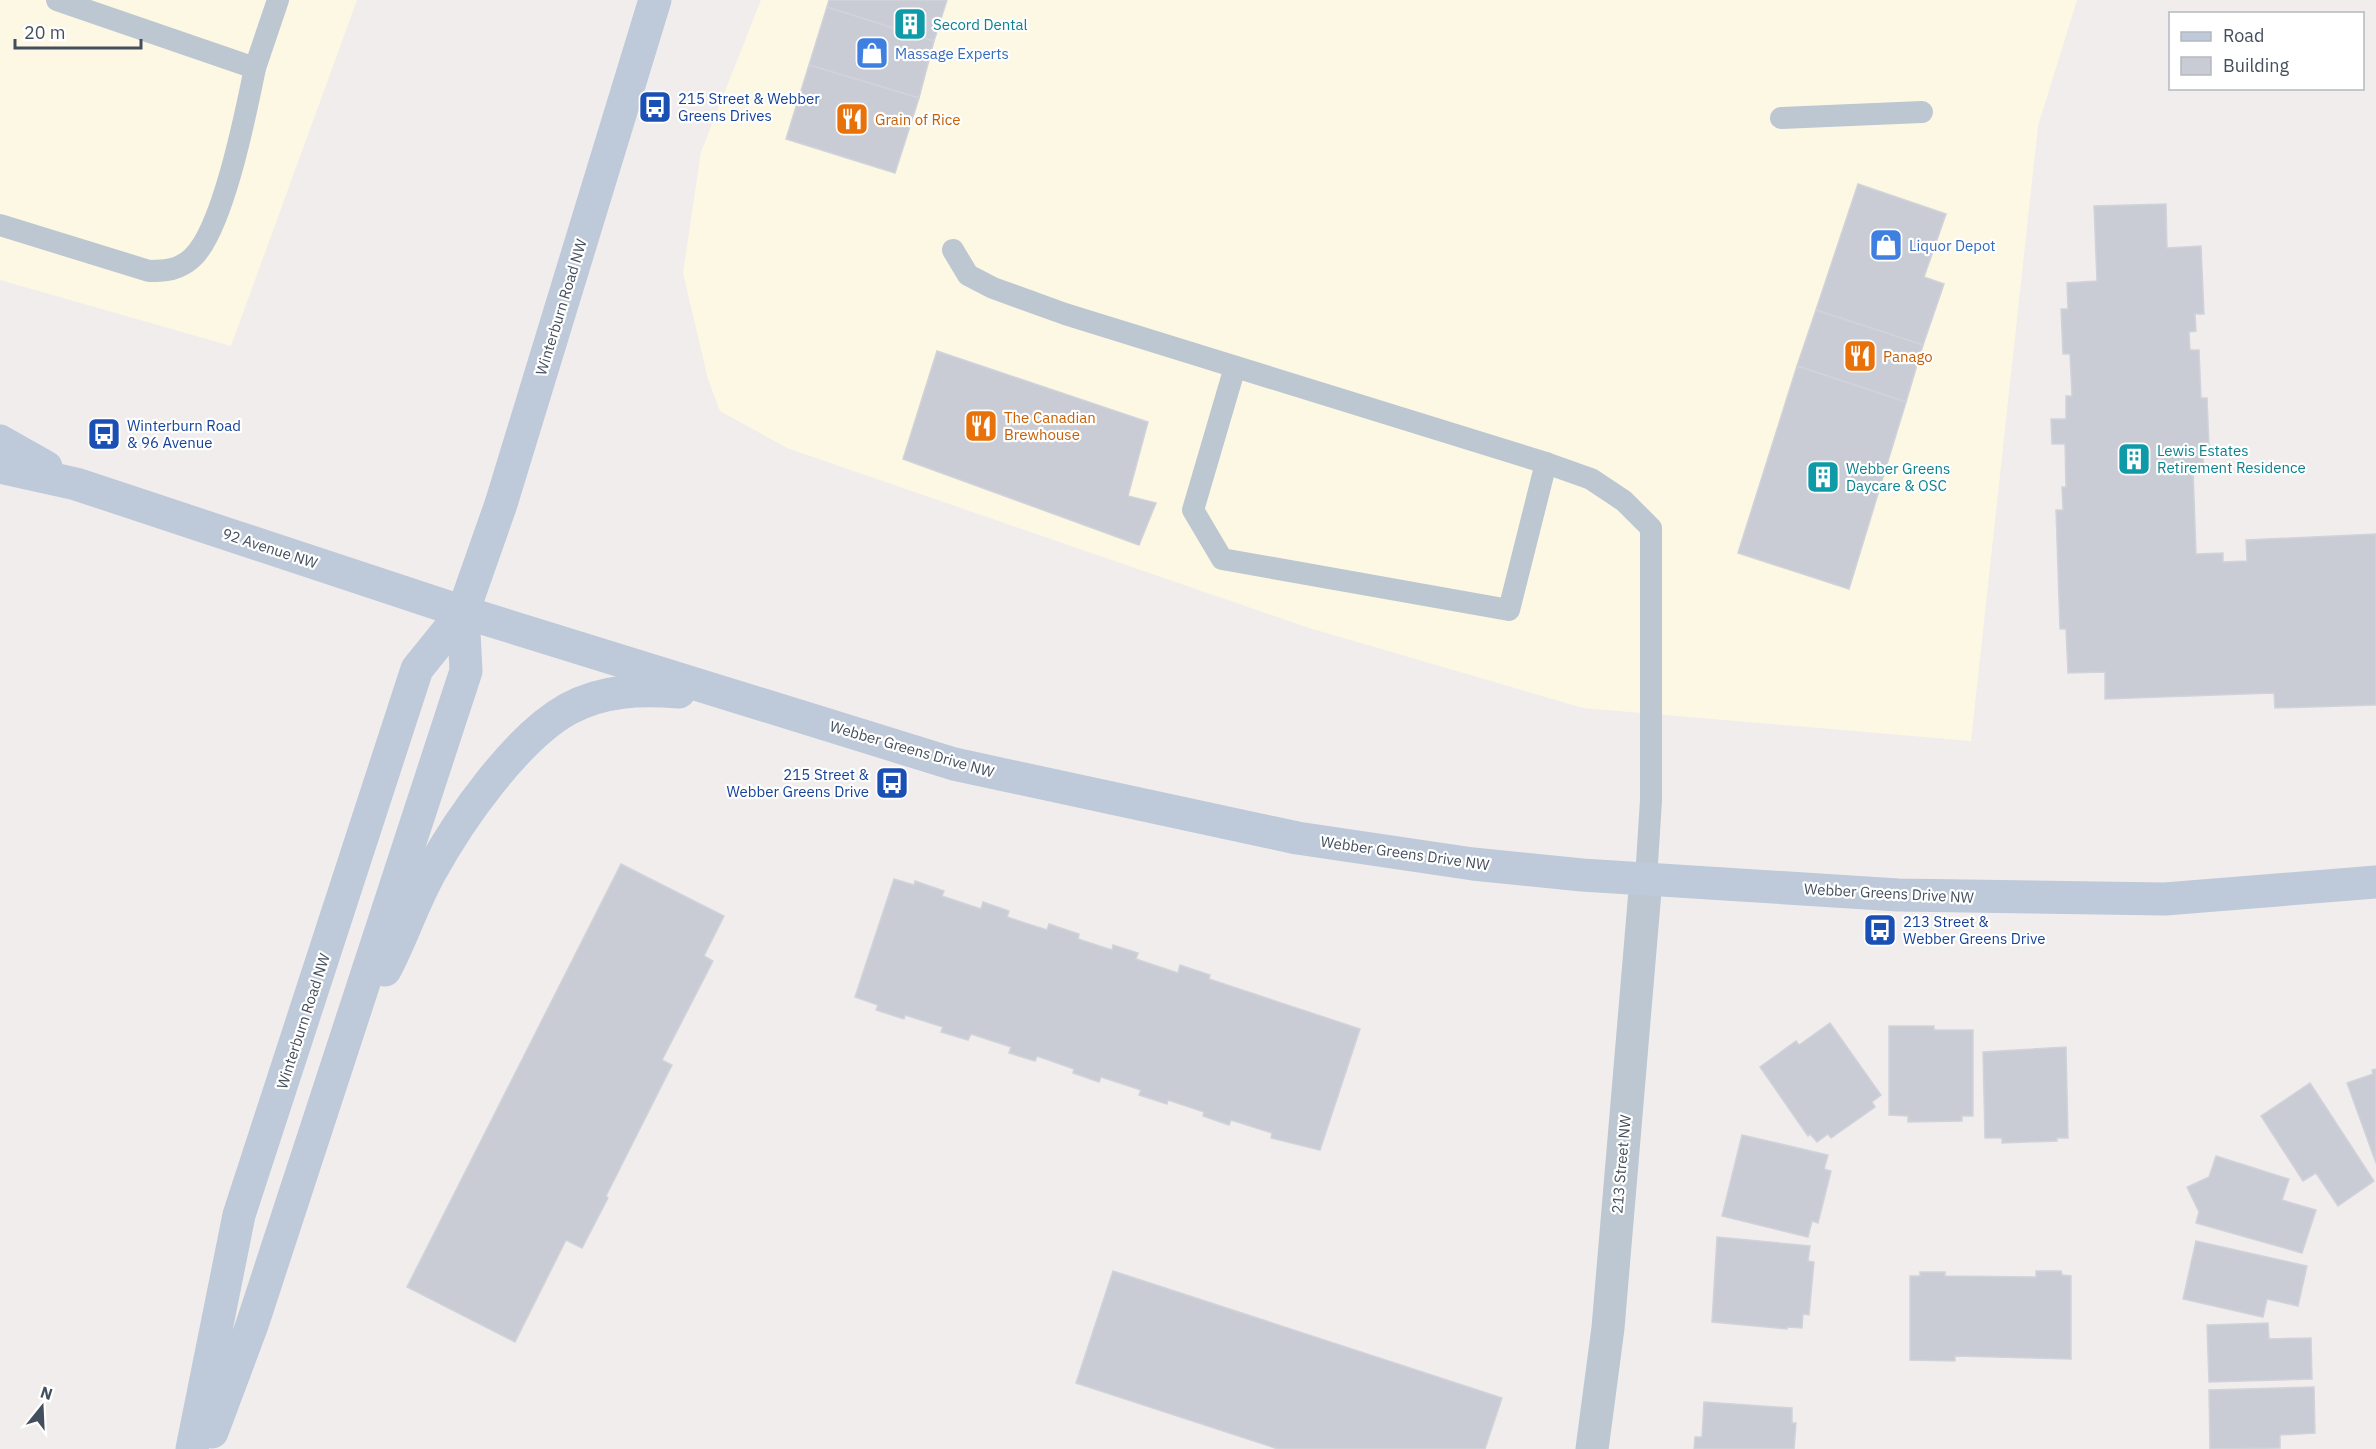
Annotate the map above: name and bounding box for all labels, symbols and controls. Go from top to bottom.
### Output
building icon: Secord Dental [892,6,928,42]
scale bar [15,12,141,50]
legend [2169,12,2364,90]
place label: Secord Dental [933,15,1028,34]
text: 20 m [24,21,66,44]
text: Road [2223,24,2264,47]
shop icon: Massage Experts [854,35,890,71]
place label: Massage Experts [895,44,1009,63]
text: Building [2223,54,2290,77]
bus stop icon: 215 Street & Webber Greens Drives [637,89,673,125]
place label: 215 Street & Webber Greens Drives [678,89,820,125]
restaurant icon: Grain of Rice [834,101,870,137]
place label: Grain of Rice [875,110,960,129]
shop icon: Liquor Depot [1868,227,1904,263]
street label: Winterburn Road NW [531,236,591,377]
place label: Liquor Depot [1909,236,1996,255]
restaurant icon: Panago [1842,338,1878,374]
place label: Panago [1883,347,1933,366]
restaurant icon: The Canadian Brewhouse [963,408,999,444]
place label: The Canadian Brewhouse [1004,408,1096,444]
bus stop icon: Winterburn Road & 96 Avenue [86,416,122,452]
place label: Winterburn Road & 96 Avenue [127,416,241,452]
building icon: Lewis Estates Retirement Residence [2116,441,2152,477]
place label: Lewis Estates Retirement Residence [2157,441,2306,477]
building icon: Webber Greens Daycare & OSC [1805,459,1841,495]
place label: Webber Greens Daycare & OSC [1846,459,1950,495]
street label: 92 Avenue NW [220,524,321,573]
street label: Webber Greens Drive NW [828,716,997,782]
place label: 215 Street & Webber Greens Drive [726,765,870,801]
bus stop icon: 215 Street & Webber Greens Drive [874,765,910,801]
street label: Webber Greens Drive NW [1319,832,1491,874]
street label: Webber Greens Drive NW [1804,879,1975,907]
bus stop icon: 213 Street & Webber Greens Drive [1862,912,1898,948]
place label: 213 Street & Webber Greens Drive [1903,912,2046,948]
street label: Winterburn Road NW [272,950,334,1091]
street label: 213 Street NW [1607,1113,1635,1214]
north arrow [12,1377,72,1437]
text: N [38,1381,55,1404]

